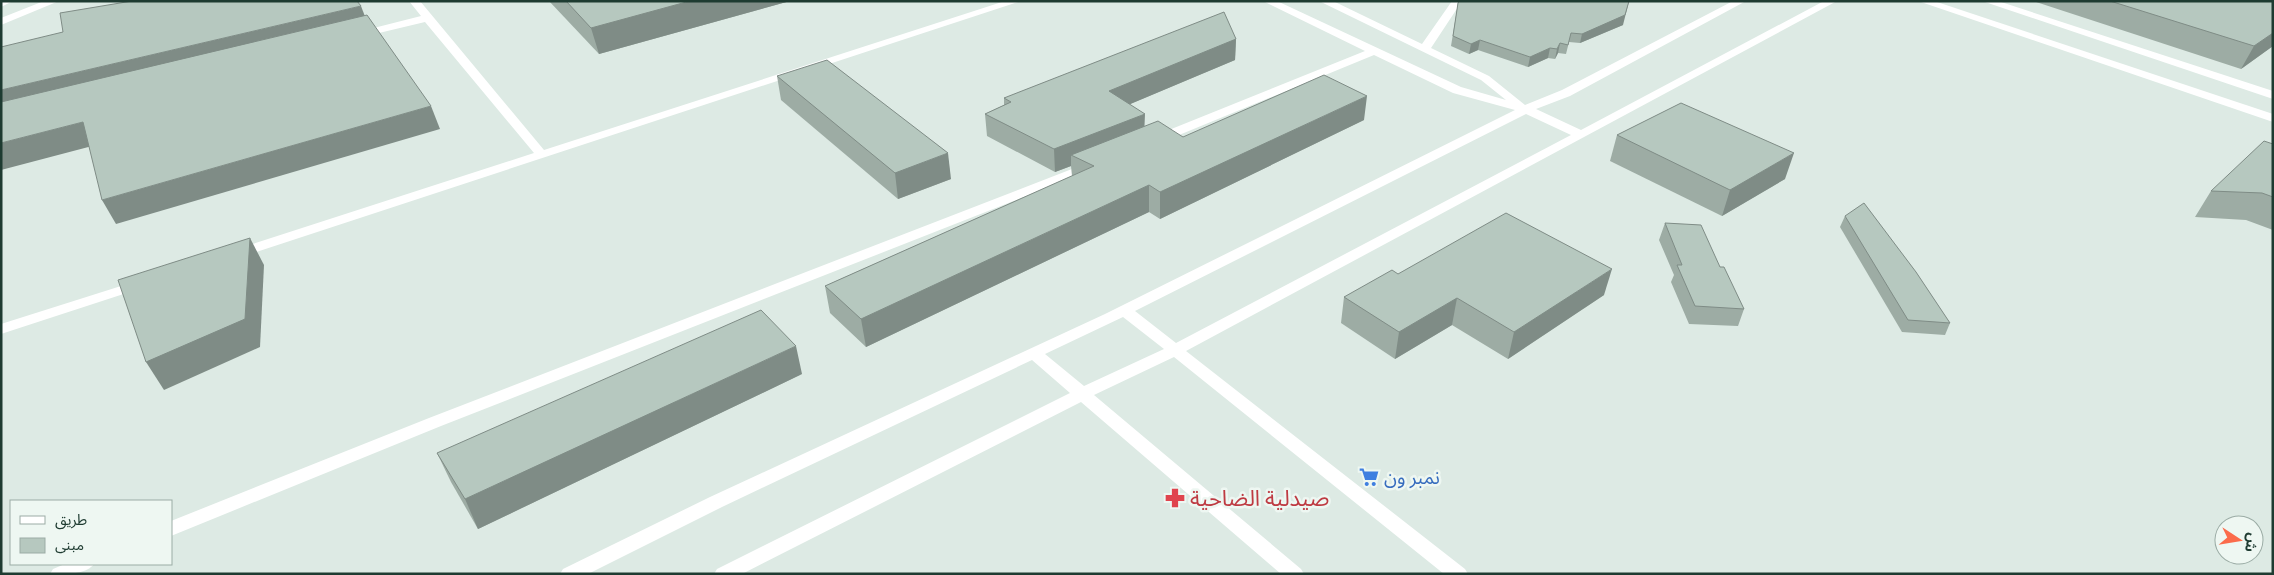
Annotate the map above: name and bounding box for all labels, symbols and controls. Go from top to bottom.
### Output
place label: نمبر ون [1384,465,1440,489]
supermarket icon: نمبر ون [1358,466,1380,488]
place label: صيدلية الضاحية [1190,484,1329,510]
pharmacy icon: صيدلية الضاحية [1164,487,1186,509]
legend [10,500,172,565]
text: طريق [55,510,87,530]
north arrow [2214,515,2264,565]
text: ش [2242,532,2263,554]
text: مبنى [55,535,84,554]

